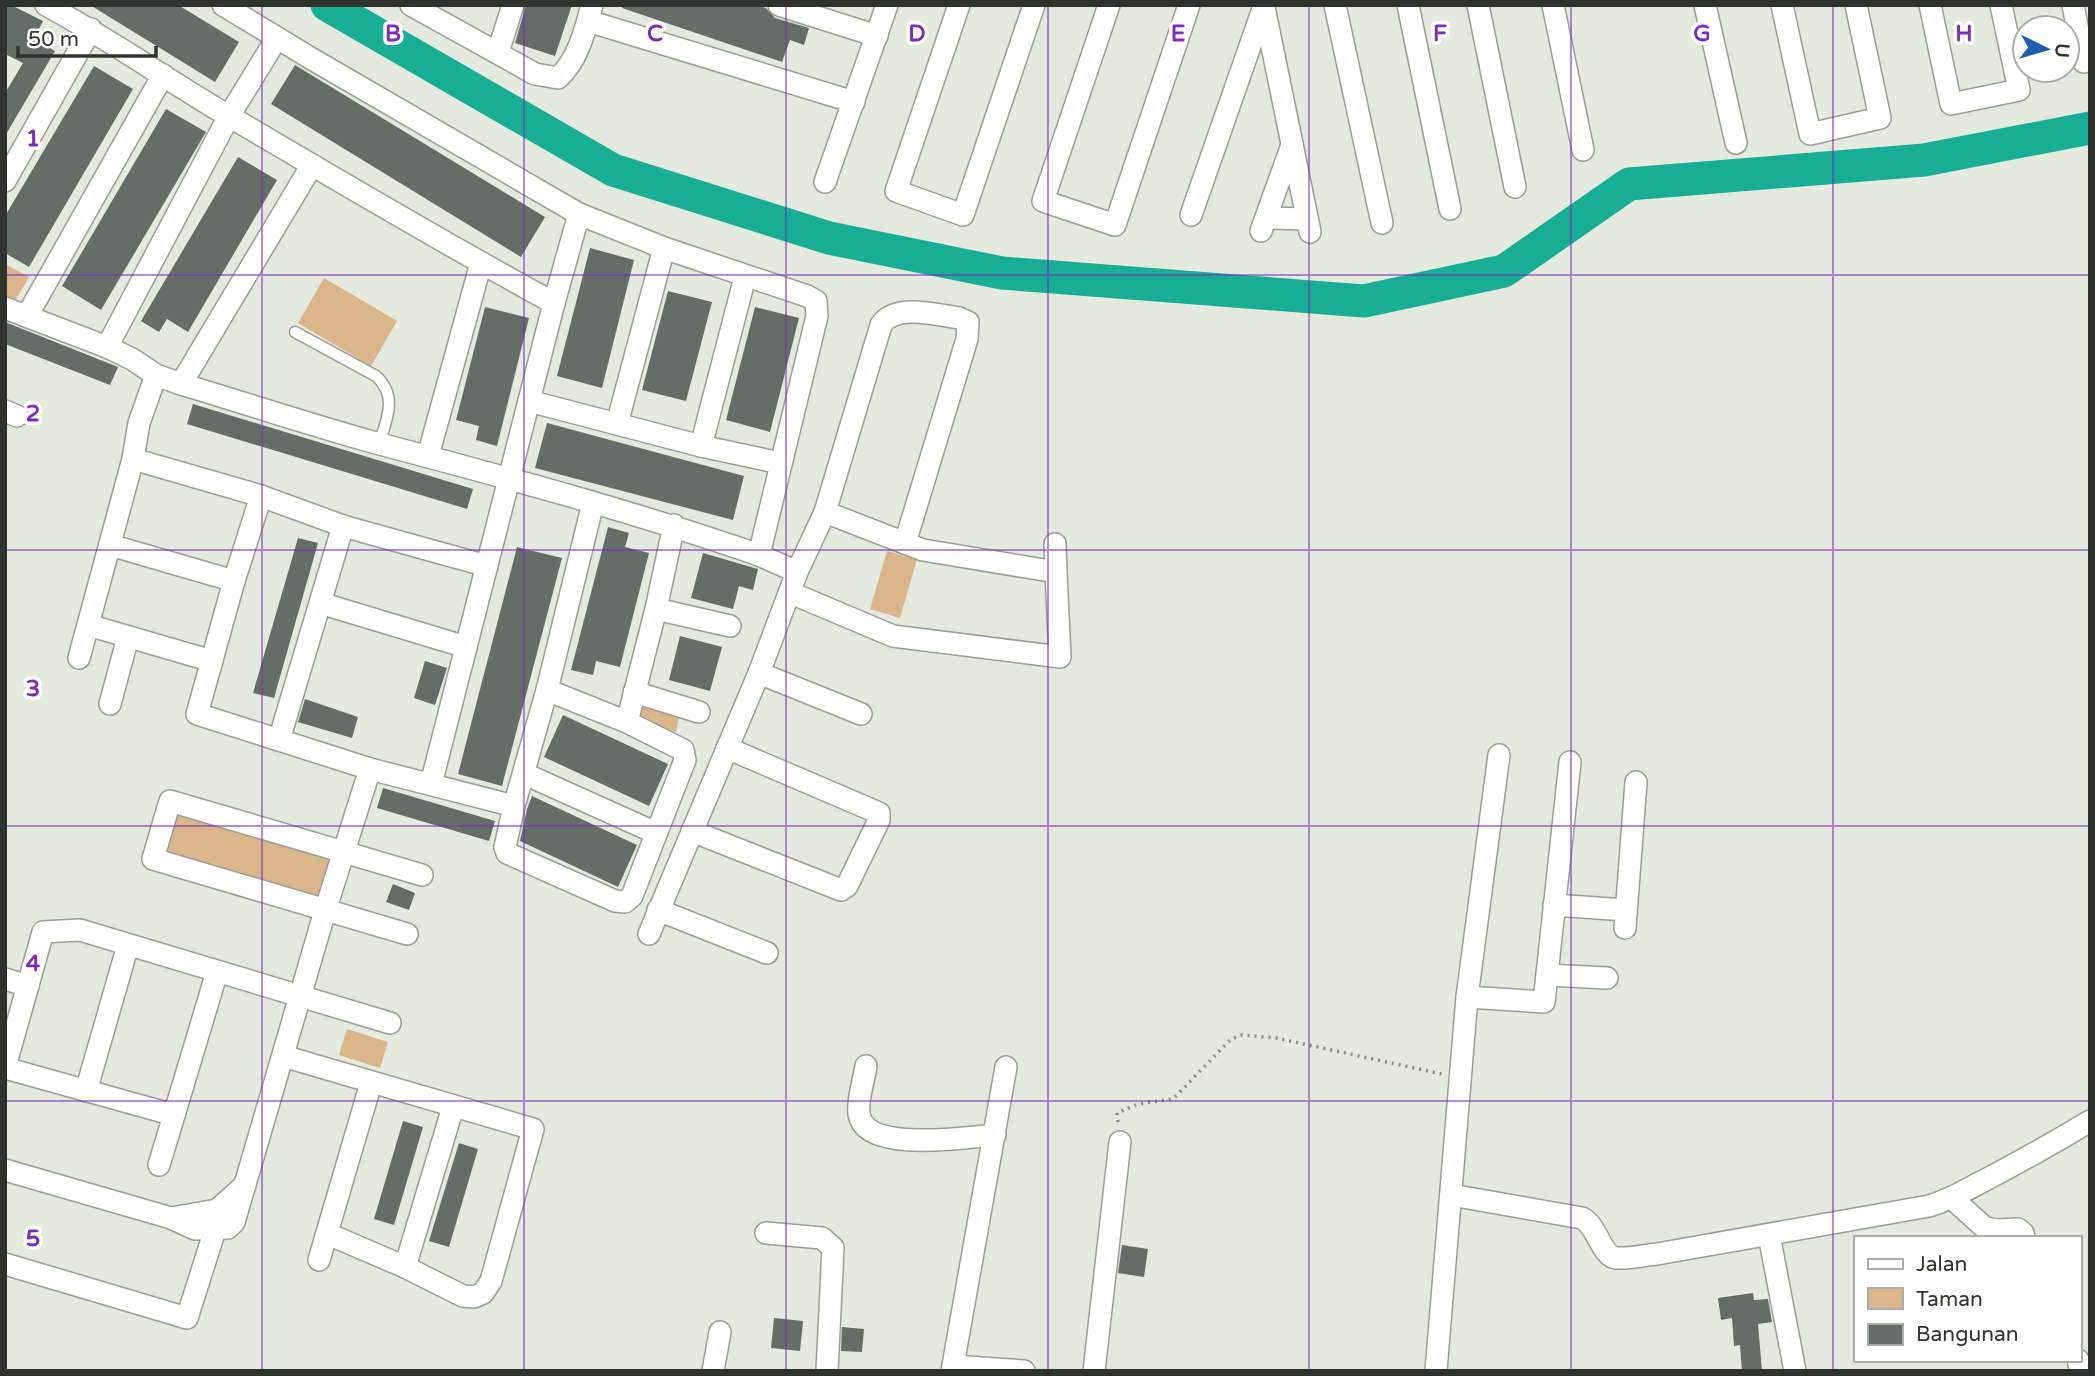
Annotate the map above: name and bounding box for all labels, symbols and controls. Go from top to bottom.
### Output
scale bar [18,14,156,58]
north arrow [2011,14,2081,84]
text: B [385,20,401,48]
text: C [647,20,663,48]
text: D [908,20,926,48]
text: E [1171,20,1185,48]
text: F [1433,20,1447,48]
text: G [1693,20,1711,48]
text: H [1955,20,1973,48]
text: 50 m [28,27,79,52]
text: U [2050,42,2074,59]
text: 1 [26,125,40,153]
text: 2 [26,400,40,428]
text: 3 [26,675,40,703]
text: 4 [26,950,41,978]
text: 5 [26,1225,40,1253]
legend [1854,1236,2081,1362]
text: Jalan [1916,1252,1967,1277]
text: Taman [1916,1287,1983,1312]
text: Bangunan [1916,1322,2019,1347]

